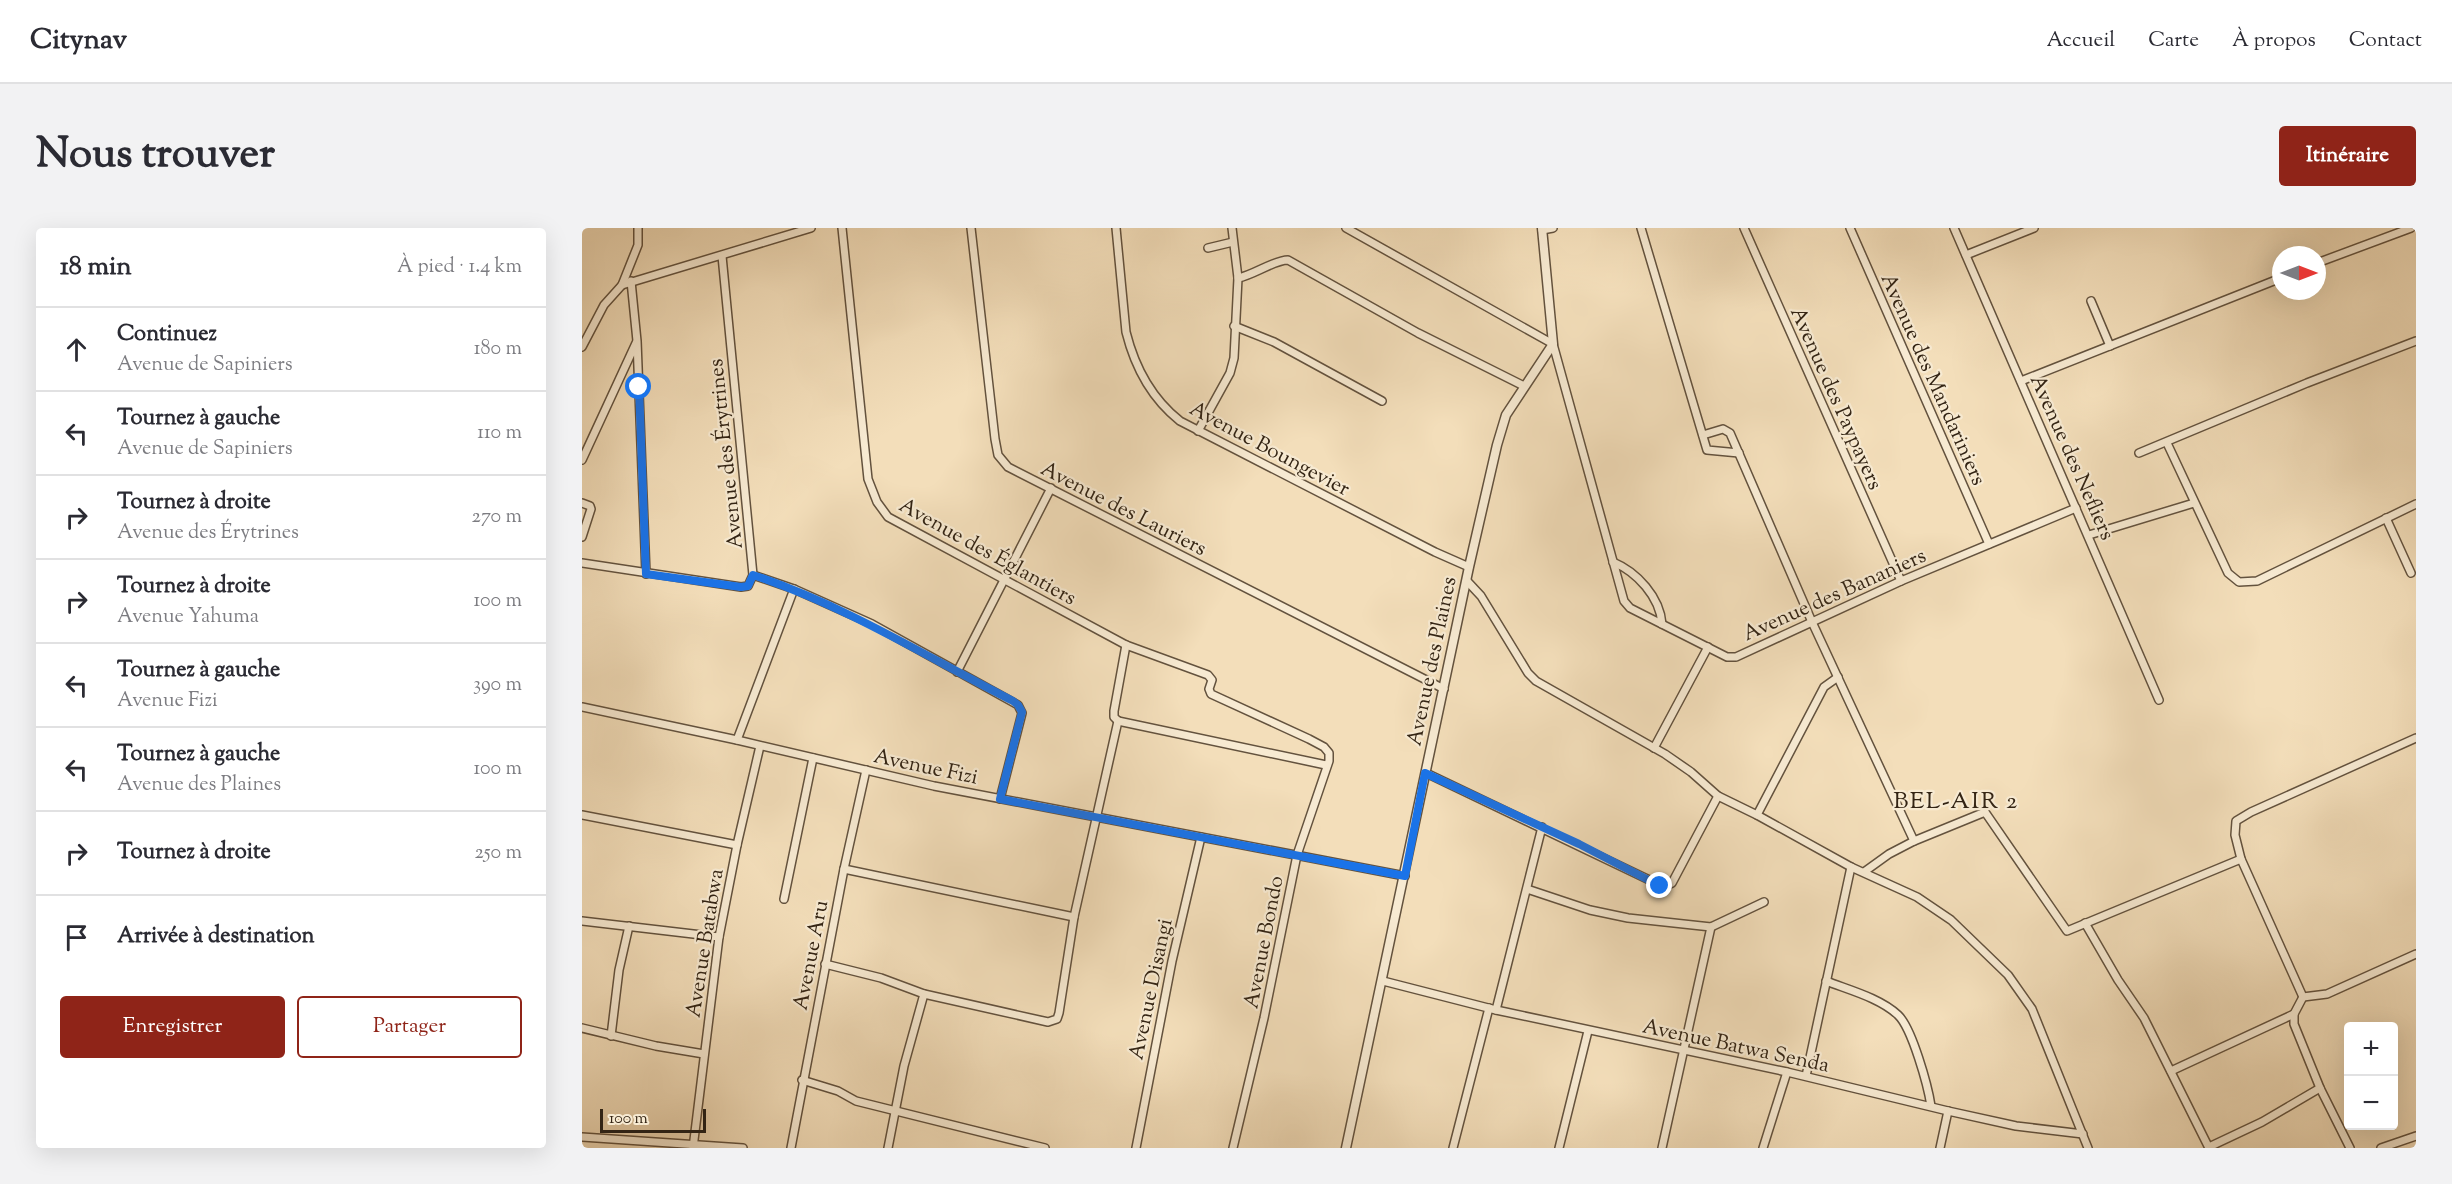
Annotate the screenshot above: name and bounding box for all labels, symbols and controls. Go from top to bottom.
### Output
text: Citynav [30,21,127,61]
text: Accueil [2047,26,2115,56]
text: Carte [2148,26,2199,56]
text: À propos [2232,26,2316,56]
text: Contact [2349,26,2422,56]
text: Nous trouver [36,126,275,186]
button: Itinéraire [2279,126,2416,186]
north arrow [2272,246,2326,300]
text: 18 min [60,249,132,286]
text: À pied · 1.4 km [397,253,522,282]
street label: Avenue des Mandariniers [1872,269,1993,491]
street label: Avenue des Paypayers [1781,303,1889,495]
text: Continuez [117,319,217,351]
icon: ahead [60,333,93,366]
text: 180 m [474,335,522,364]
text: Avenue de Sapiniers [117,351,293,380]
street label: Avenue des Érytrines [702,357,752,550]
street label: Avenue des Nefliers [2021,370,2121,545]
route start [625,373,651,399]
street label: Avenue Boungevier [1184,395,1355,505]
text: Tournez à gauche [117,403,280,435]
icon: left [60,417,93,450]
text: 110 m [477,419,522,448]
text: Avenue de Sapiniers [117,435,293,464]
street label: Avenue des Lauriers [1035,455,1211,565]
text: Tournez à droite [117,487,271,519]
street label: Avenue des Églantiers [893,492,1081,614]
icon: right [60,501,93,534]
text: 270 m [472,503,522,532]
text: Avenue des Érytrines [117,519,299,548]
street label: Avenue des Bananiers [1738,542,1931,650]
text: Tournez à droite [117,571,271,603]
street label: Avenue des Plaines [1400,574,1466,749]
icon: right [60,585,93,618]
text: 100 m [473,587,522,616]
text: Avenue Yahuma [117,603,259,632]
text: Tournez à gauche [117,655,280,687]
icon: left [60,669,93,702]
text: 390 m [473,671,522,700]
text: Avenue Fizi [117,687,218,716]
text: Tournez à gauche [117,739,280,771]
street label: Avenue Fizi [871,742,980,794]
icon: left [60,753,93,786]
text: 100 m [473,755,522,784]
text: Avenue des Plaines [117,771,281,800]
district label: BEL-AIR 2 [1893,785,2019,819]
icon: right [60,837,93,870]
text: Tournez à droite [117,837,271,869]
text: 250 m [474,839,522,868]
street label: Avenue Batabwa [679,866,733,1020]
route end [1646,872,1672,898]
street label: Avenue Bondo [1237,873,1293,1011]
street label: Avenue Aru [787,898,837,1013]
street label: Avenue Disangi [1122,916,1182,1063]
icon: arrive [60,921,93,954]
text: Arrivée à destination [117,921,314,953]
button: Enregistrer [60,996,285,1058]
button: Partager [297,996,522,1058]
street label: Avenue Batwa Senda [1639,1012,1832,1081]
map controls [2344,1022,2398,1130]
button: + [2344,1022,2398,1076]
button: − [2344,1076,2398,1130]
scale bar [600,1106,706,1134]
text: 100 m [609,1108,648,1131]

